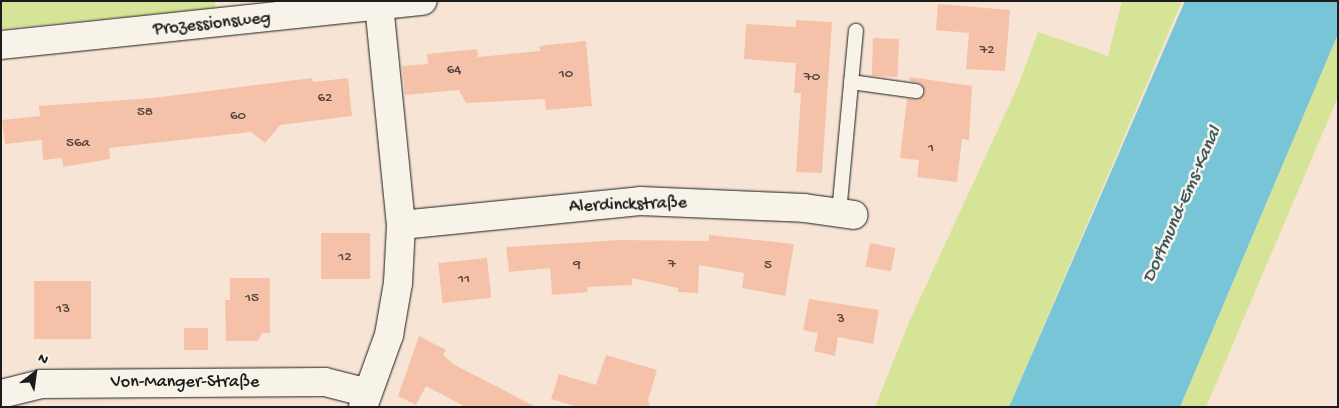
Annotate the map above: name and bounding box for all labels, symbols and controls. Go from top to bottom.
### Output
street label: Prozessionsweg [152,8,272,42]
house number: 72 [979,42,995,60]
house number: 64 [447,62,461,80]
house number: 10 [559,66,573,84]
house number: 70 [804,69,820,87]
house number: 62 [318,90,332,108]
house number: 58 [137,104,153,122]
house number: 60 [230,108,246,126]
water label: Dortmund-Ems-Kanal [1138,123,1228,287]
house number: 56a [66,135,90,153]
house number: 1 [928,140,934,158]
street label: Alerdinckstraße [569,193,687,219]
house number: 12 [338,249,352,267]
house number: 7 [668,256,676,274]
house number: 9 [573,257,581,275]
house number: 5 [764,257,772,275]
house number: 11 [458,271,470,289]
house number: 15 [245,290,259,308]
house number: 13 [56,301,70,319]
house number: 3 [837,311,845,329]
north arrow [10,348,60,398]
text: N [35,350,51,369]
street label: Von-Manger-Straße [111,372,259,394]

